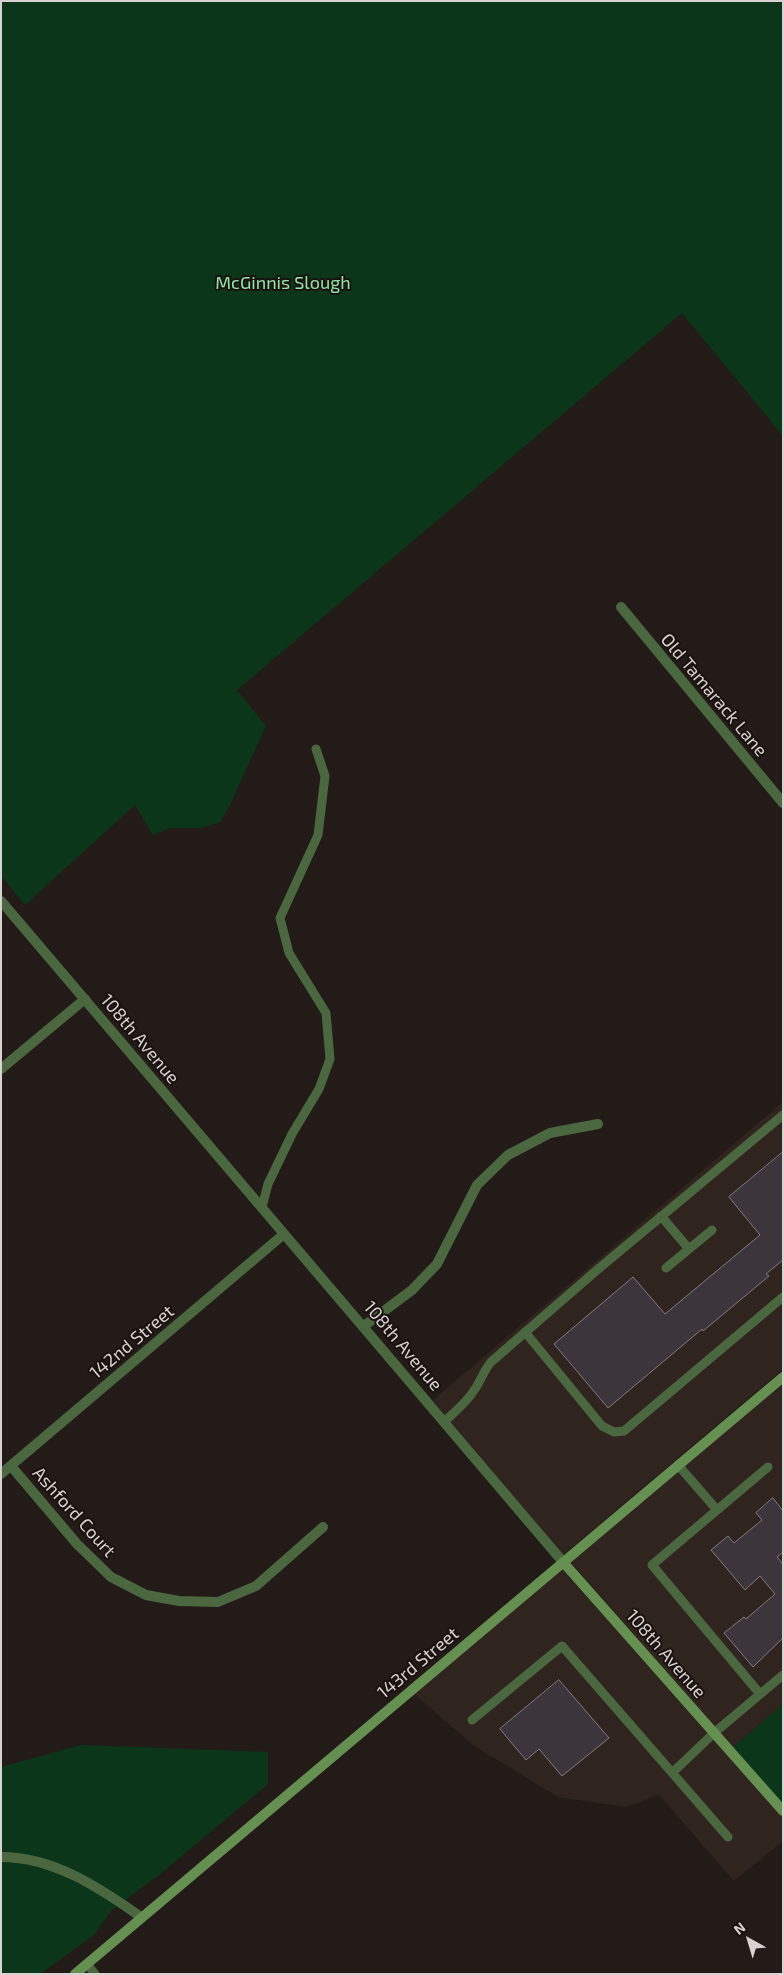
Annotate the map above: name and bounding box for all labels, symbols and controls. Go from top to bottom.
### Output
park label: McGinnis Slough [215,272,351,294]
street label: Old Tamarack Lane [656,629,772,761]
street label: 108th Avenue [96,990,184,1088]
street label: 108th Avenue [359,1297,447,1395]
street label: 142nd Street [86,1301,178,1383]
street label: Ashford Court [28,1462,120,1562]
street label: 108th Avenue [622,1605,710,1703]
street label: 143rd Street [373,1623,463,1703]
north arrow [724,1915,774,1965]
text: N [730,1918,749,1938]

